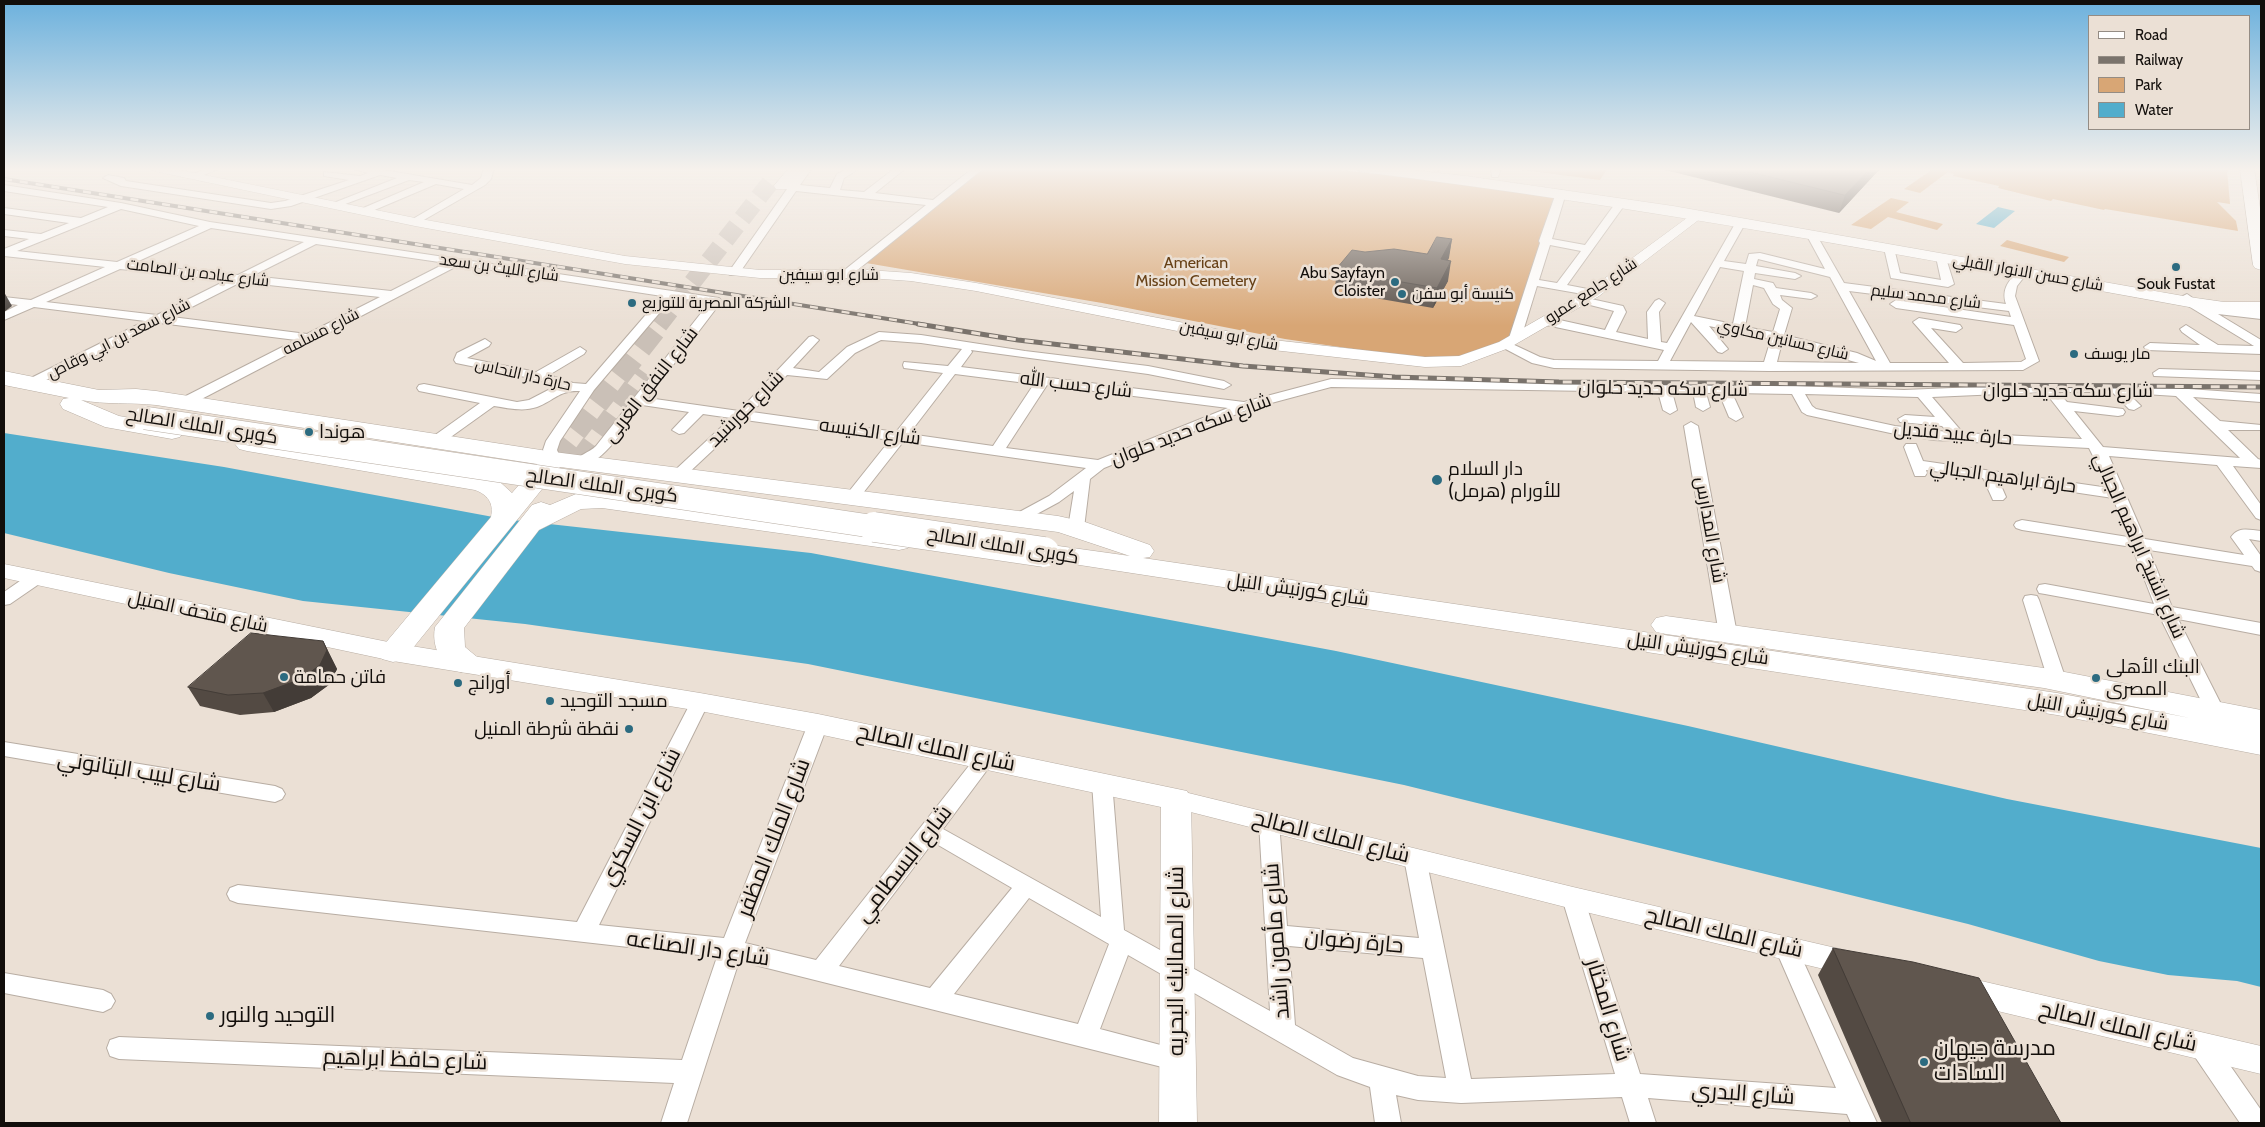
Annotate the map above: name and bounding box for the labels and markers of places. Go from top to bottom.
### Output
marker: Souk Fustat [2170,261,2182,273]
place label: Abu Sayfayn Cloister [1300,263,1385,301]
place label: Souk Fustat [2137,274,2215,294]
marker: Abu Sayfayn Cloister [1389,276,1401,288]
place label: كنيسة أبو سفن [1412,284,1514,304]
marker: كنيسة أبو سفن [1396,288,1408,300]
place label: الشركة المصرية للتوزيع [642,293,791,313]
marker: الشركة المصرية للتوزيع [626,297,638,309]
place label: مار يوسف [2084,344,2150,364]
marker: مار يوسف [2068,348,2080,360]
place label: هوندا [319,421,365,443]
marker: هوندا [303,426,315,438]
place label: دار السلام للأورام (هرمل) [1448,458,1561,502]
marker: دار السلام للأورام (هرمل) [1430,473,1444,487]
place label: البنك الأهلى المصرى [2106,656,2200,700]
place label: فاتن حمامة [294,666,386,688]
marker: فاتن حمامة [278,671,290,683]
place label: أورانج [468,672,511,694]
marker: البنك الأهلى المصرى [2090,672,2102,684]
marker: أورانج [452,677,464,689]
place label: مسجد التوحيد [560,690,668,712]
marker: مسجد التوحيد [544,695,556,707]
place label: نقطة شرطة المنيل [474,718,619,740]
marker: نقطة شرطة المنيل [623,723,635,735]
place label: التوحيد والنور [220,1003,335,1029]
marker: التوحيد والنور [204,1010,216,1022]
place label: مدرسة جيهان السادات [1934,1036,2056,1088]
marker: مدرسة جيهان السادات [1918,1056,1930,1068]

